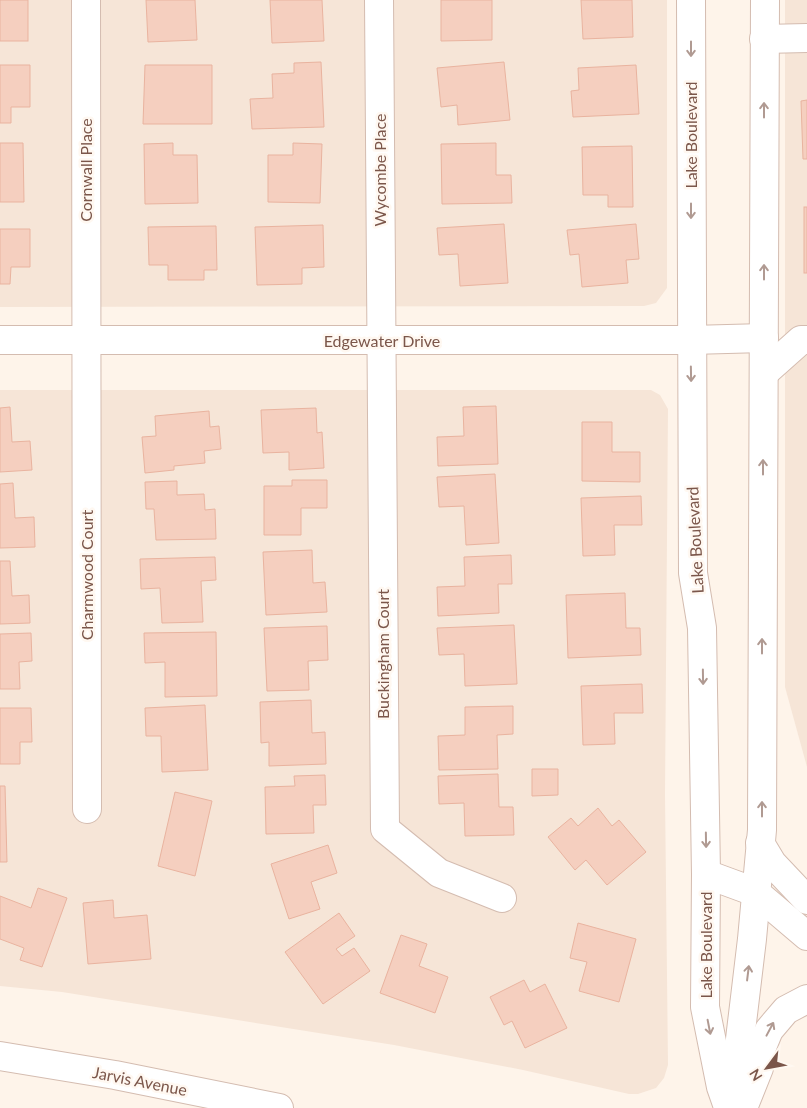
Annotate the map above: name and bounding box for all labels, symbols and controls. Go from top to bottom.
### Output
one-way arrow [686,40,696,56]
street label: Lake Boulevard [681,81,700,189]
one-way arrow [759,102,769,118]
street label: Wycombe Place [370,114,389,226]
street label: Cornwall Place [76,118,95,222]
one-way arrow [686,202,696,219]
one-way arrow [759,264,769,280]
street label: Edgewater Drive [324,331,440,350]
one-way arrow [686,365,696,381]
one-way arrow [758,459,768,475]
street label: Lake Boulevard [682,486,707,594]
street label: Charmwood Court [77,510,96,640]
street label: Buckingham Court [373,589,392,719]
one-way arrow [757,639,767,655]
one-way arrow [698,668,708,685]
one-way arrow [757,801,767,818]
one-way arrow [701,831,711,847]
street label: Lake Boulevard [696,891,715,999]
one-way arrow [743,965,753,981]
one-way arrow [705,1019,715,1035]
one-way arrow [765,1022,775,1037]
north arrow [742,1043,792,1093]
street label: Jarvis Avenue [91,1062,189,1099]
text: N [745,1066,766,1084]

